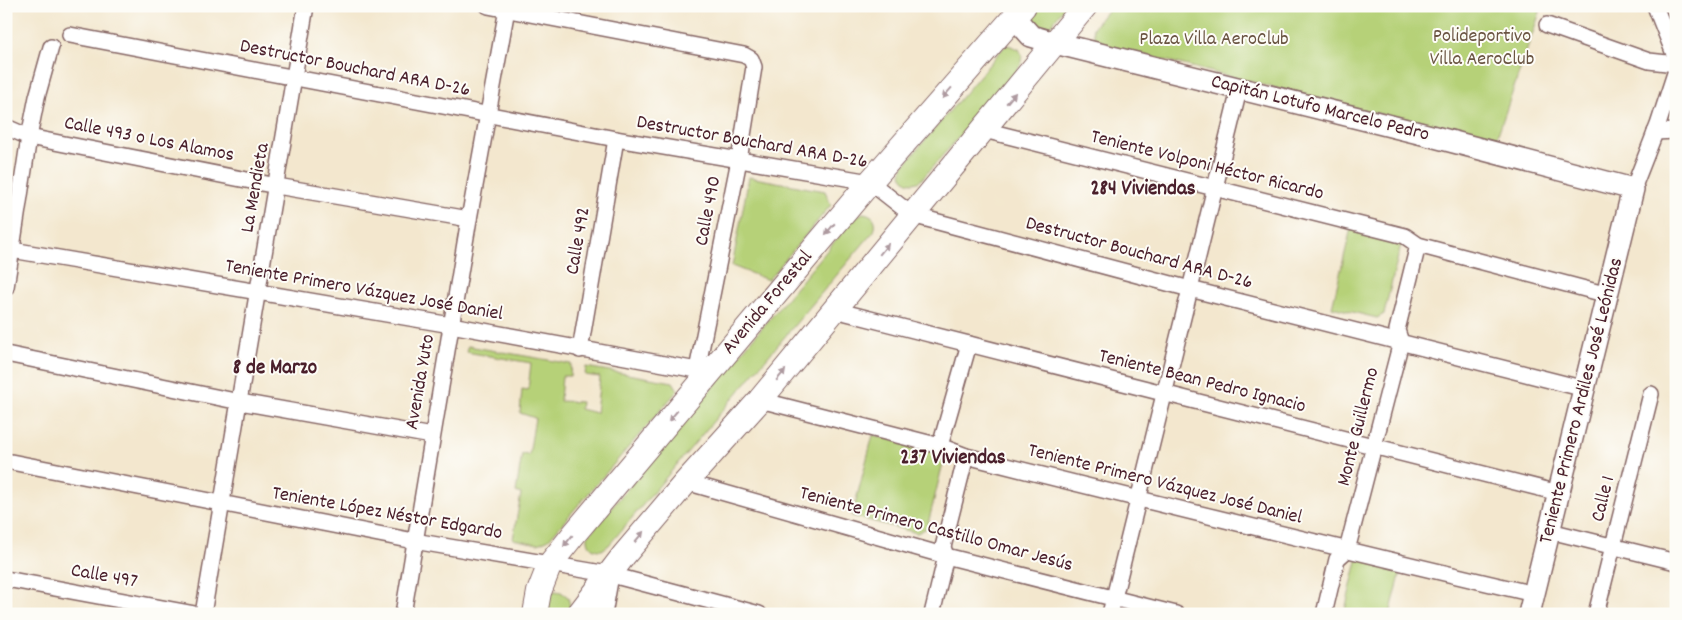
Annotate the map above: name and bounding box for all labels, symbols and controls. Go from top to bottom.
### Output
park label: Polideportivo Villa AeroClub [1430,23,1534,74]
park label: Plaza Villa AeroClub [1139,26,1289,54]
street label: Destructor Bouchard ARA D-26 [237,33,473,105]
street label: Capitán Lotufo Marcelo Pedro [1208,68,1432,150]
one-way arrow [941,86,953,98]
one-way arrow [1005,91,1016,104]
street label: Destructor Bouchard ARA D-26 [634,109,870,177]
street label: Calle 493 o Los Alamos [62,110,236,170]
street label: Teniente Volponi Héctor Ricardo [1088,123,1326,209]
street label: La Mendieta [234,140,278,235]
street label: Calle 490 [689,174,729,248]
district label: 284 Viviendas [1090,175,1196,205]
street label: Calle 492 [559,205,599,277]
street label: Destructor Bouchard ARA D-26 [1022,210,1256,298]
one-way arrow [824,222,835,235]
one-way arrow [879,243,890,256]
street label: Avenida Forestal [716,245,820,361]
street label: Teniente Primero Vázquez José Daniel [223,253,505,329]
street label: Teniente Primero Ardiles José Leónidas [1533,255,1631,547]
street label: Avenida Yuto [399,332,443,432]
street label: Teniente Bean Pedro Ignacio [1096,343,1308,421]
district label: 8 de Marzo [233,354,317,384]
street label: Monte Guillermo [1331,365,1387,489]
one-way arrow [775,368,786,381]
one-way arrow [667,410,679,422]
street label: Teniente Primero Vázquez José Daniel [1025,437,1305,533]
district label: 237 Viviendas [900,444,1006,474]
street label: Calle 1 [1585,473,1623,525]
street label: Teniente López Néstor Edgardo [270,480,504,548]
street label: Teniente Primero Castillo Omar Jesús [796,480,1076,580]
one-way arrow [634,530,645,543]
one-way arrow [563,534,574,547]
street label: Calle 497 [68,557,140,597]

